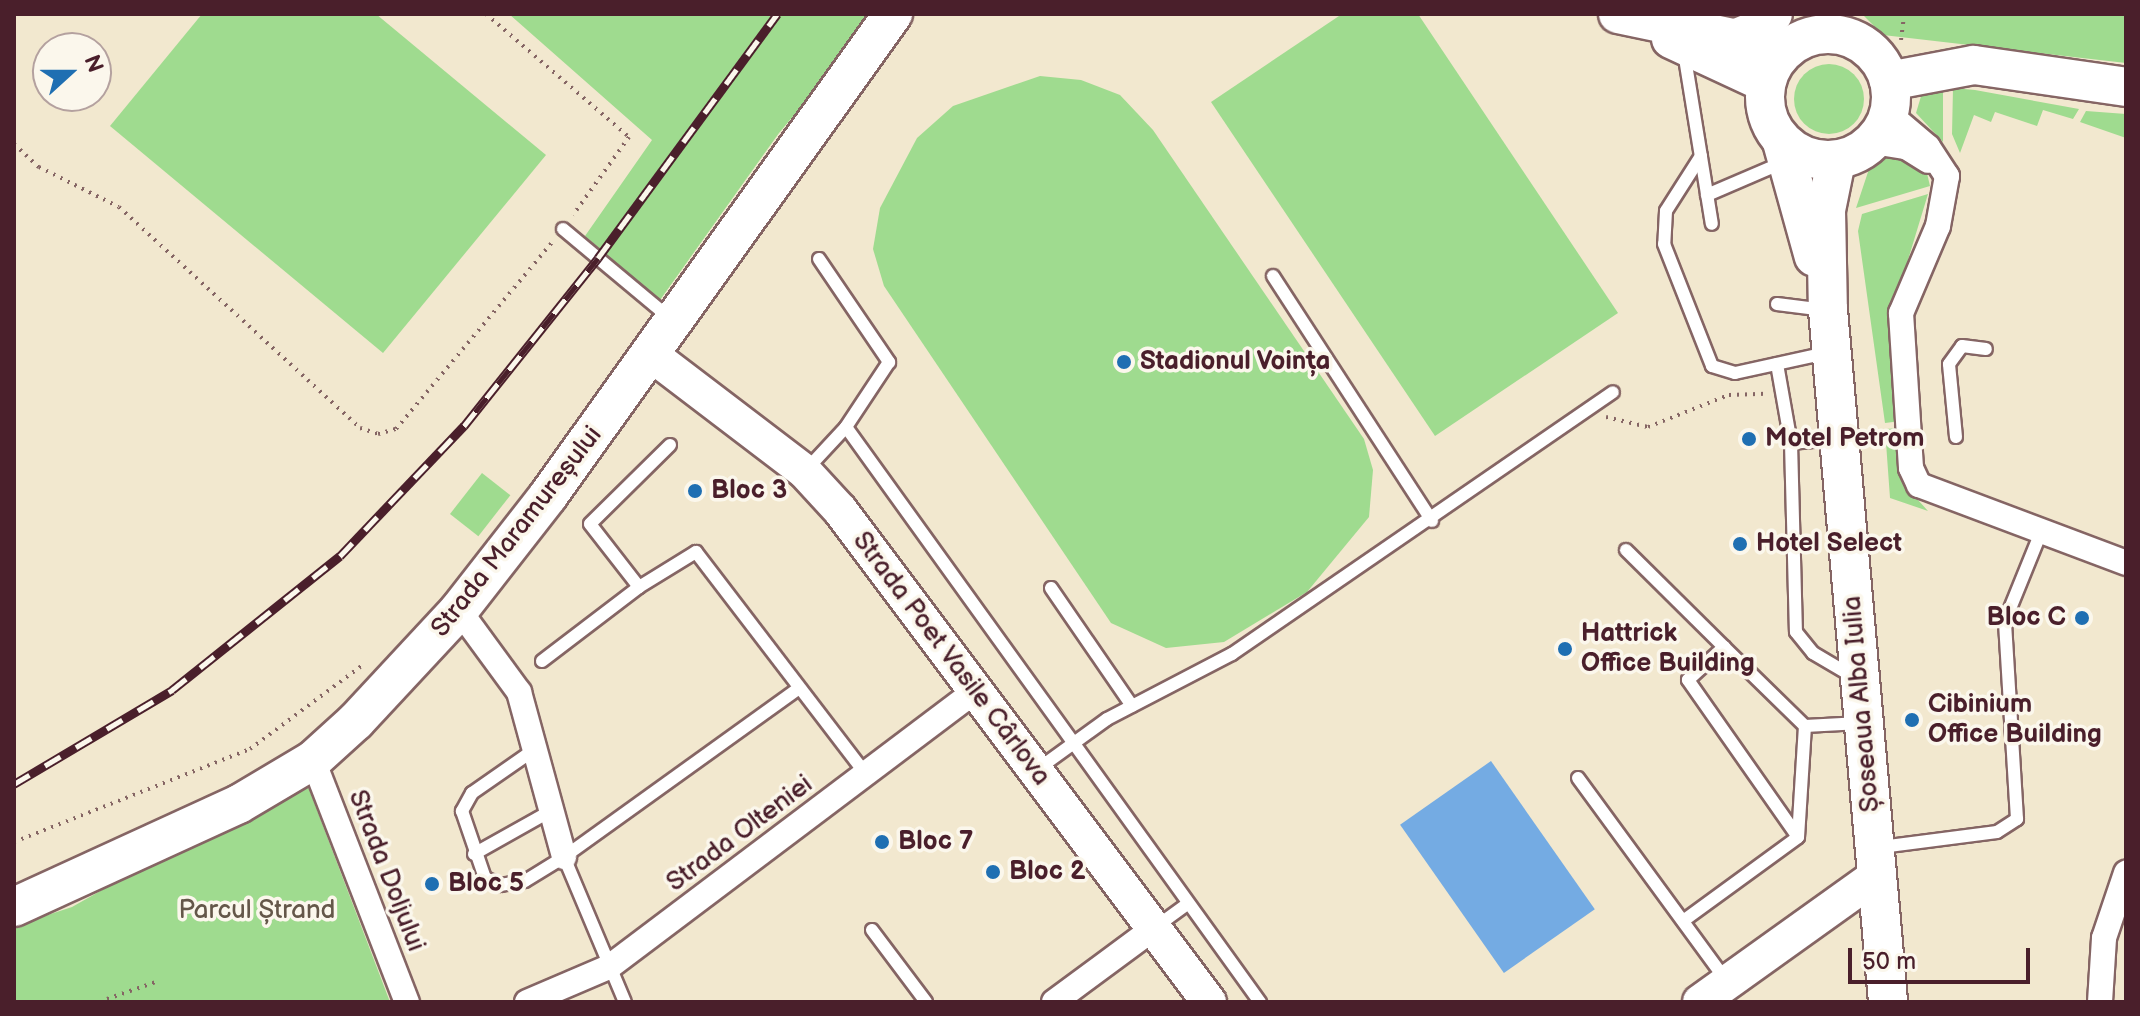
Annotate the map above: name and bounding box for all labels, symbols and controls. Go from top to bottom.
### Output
north arrow [32,32,112,112]
text: N [77,51,109,76]
place label: Stadionul Voința [1140,346,1332,378]
marker: Stadionul Voința [1115,353,1133,371]
street label: Strada Maramureșului [425,421,609,643]
place label: Motel Petrom [1765,423,1925,455]
marker: Motel Petrom [1740,430,1758,448]
place label: Bloc 3 [711,475,787,507]
marker: Bloc 3 [686,482,704,500]
street label: Strada Poet Vasile Cârlova [845,526,1057,792]
place label: Hotel Select [1756,528,1902,560]
marker: Hotel Select [1731,535,1749,553]
street label: Șoseaua Alba Iulia [1837,595,1887,813]
place label: Bloc C [1987,602,2066,634]
marker: Bloc C [2073,609,2091,627]
place label: Hattrick Office Building [1581,618,1755,680]
marker: Hattrick Office Building [1556,640,1574,658]
place label: Cibinium Office Building [1928,689,2102,750]
marker: Cibinium Office Building [1903,711,1921,729]
street label: Strada Olteniei [661,769,819,899]
street label: Strada Doljului [341,786,431,956]
place label: Bloc 7 [898,826,973,858]
marker: Bloc 7 [873,833,891,851]
place label: Bloc 2 [1009,856,1085,888]
marker: Bloc 2 [984,863,1002,881]
place label: Bloc 5 [448,868,524,900]
marker: Bloc 5 [423,875,441,893]
park label: Parcul Ștrand [179,895,335,927]
scale bar [1852,932,2034,982]
text: 50 m [1862,947,1916,976]

